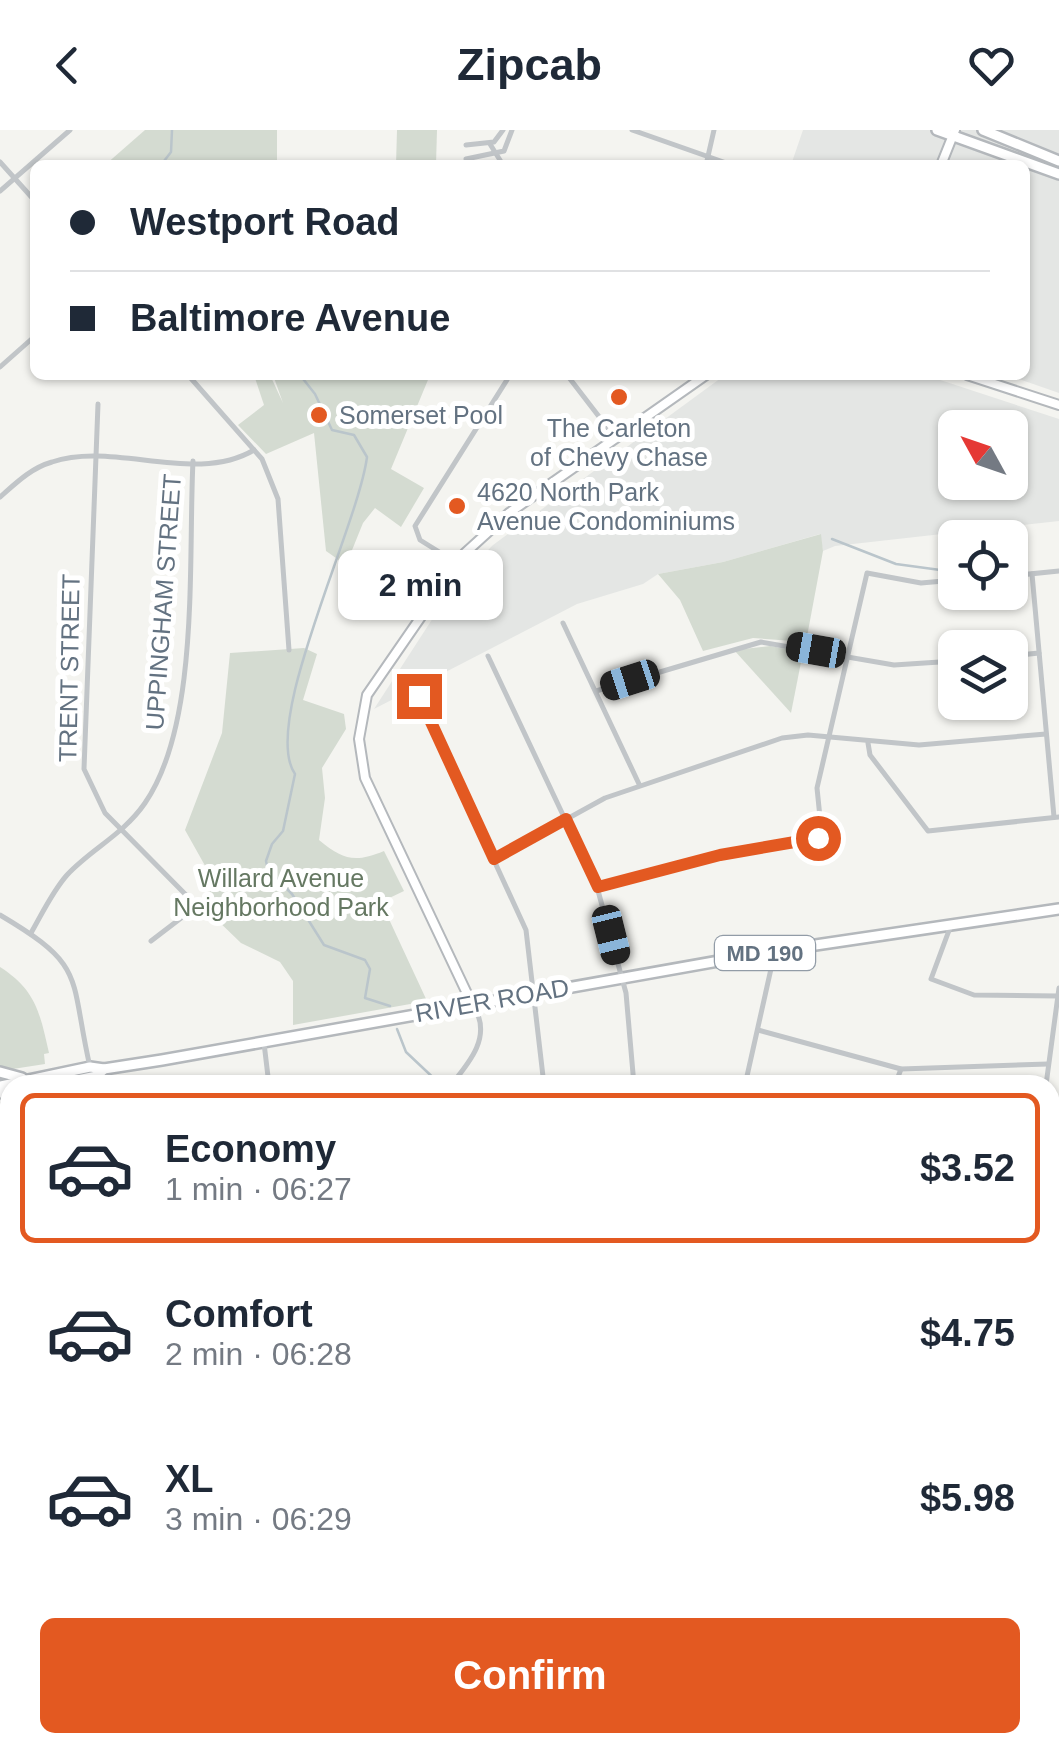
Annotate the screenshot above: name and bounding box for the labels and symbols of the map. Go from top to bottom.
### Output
marker: The Carleton of Chevy Chase [608,386,630,408]
place label: Somerset Pool [339,401,503,429]
marker: Somerset Pool [308,404,330,426]
north arrow [938,410,1028,500]
place label: The Carleton of Chevy Chase [530,414,708,471]
street label: UPPINGHAM STREET [140,473,186,731]
place label: 4620 North Park Avenue Condominiums [477,478,735,535]
marker: 4620 North Park Avenue Condominiums [446,495,468,517]
callout: 2 min [336,551,502,621]
street label: TRENT STREET [53,574,85,762]
car [784,630,848,670]
car [597,656,663,704]
route end [397,674,442,719]
route start [796,816,841,861]
park label: Willard Avenue Neighborhood Park [173,864,389,921]
car [589,902,633,968]
road number: MD 190 [715,936,815,970]
street label: RIVER ROAD [413,973,571,1027]

